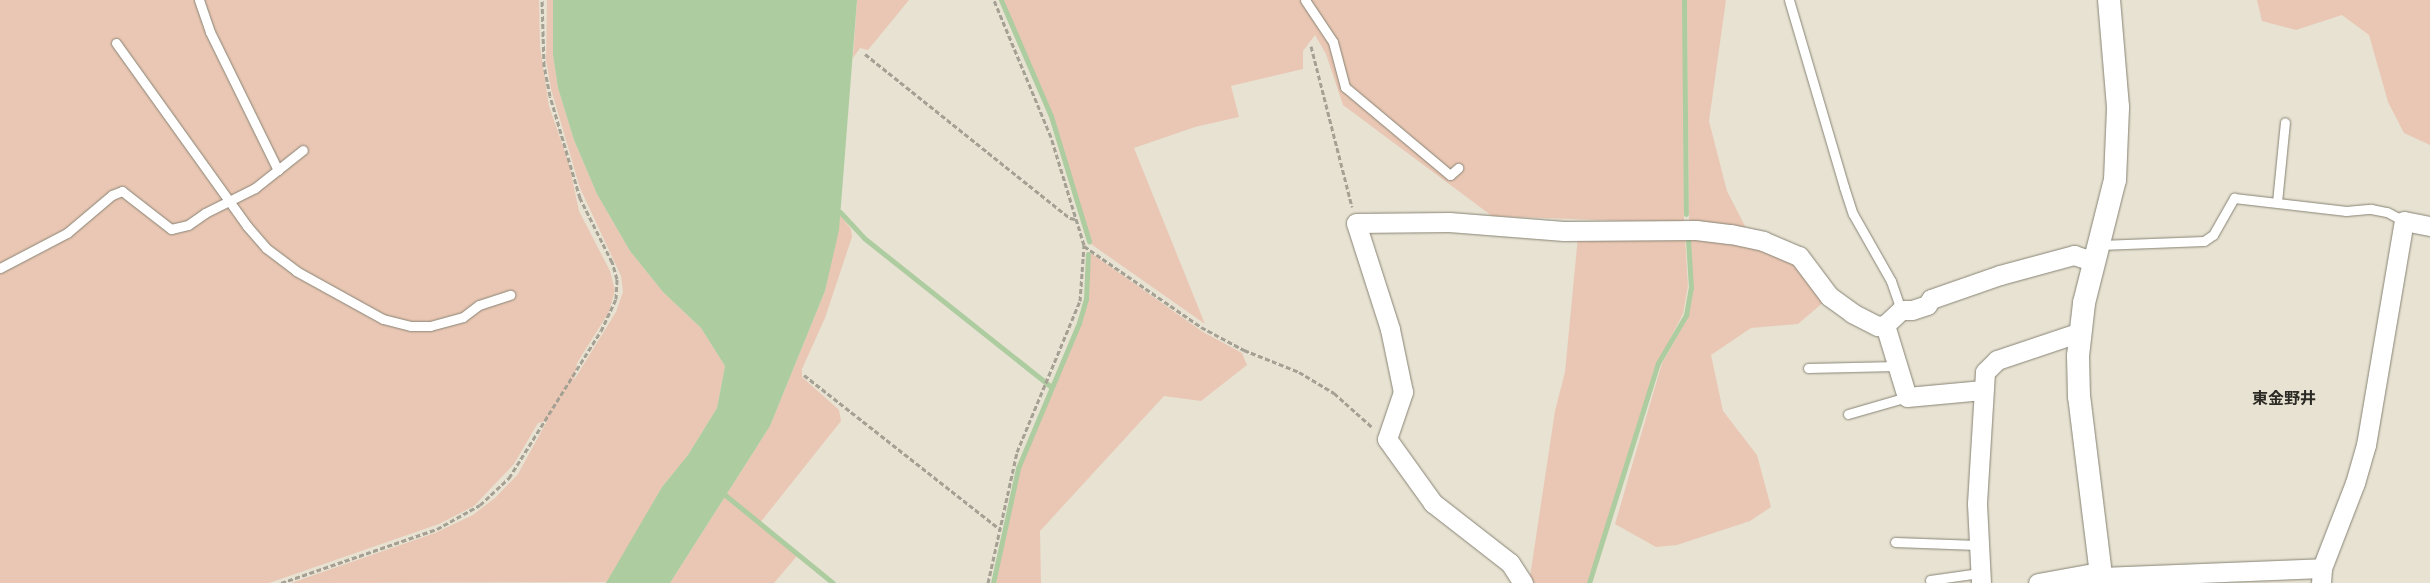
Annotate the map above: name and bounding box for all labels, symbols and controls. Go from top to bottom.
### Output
district label: 東金野井 [2252,388,2316,408]

